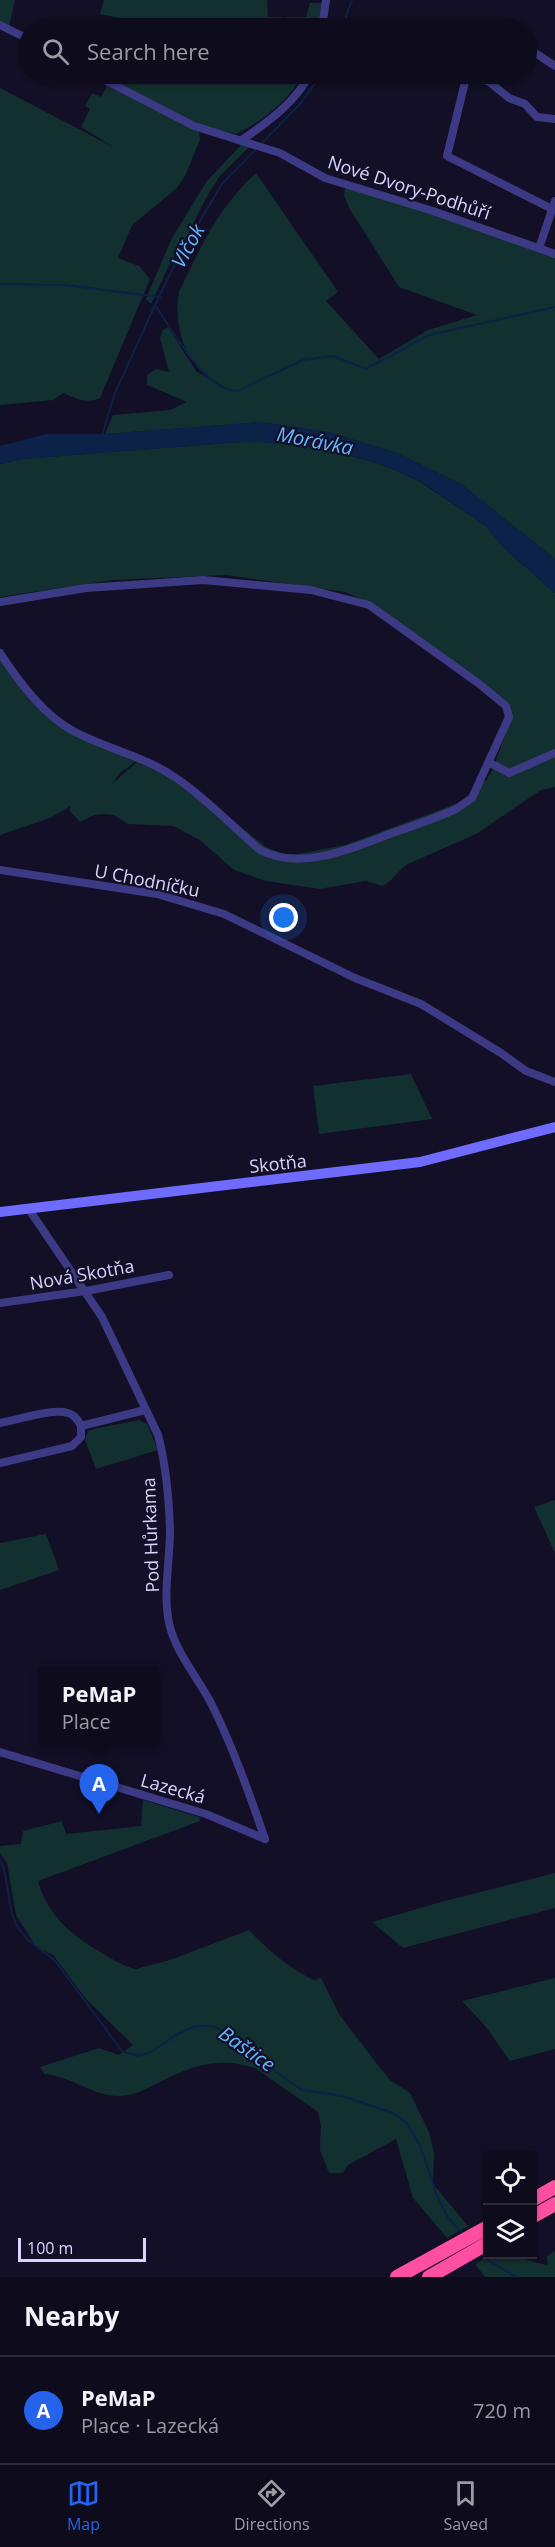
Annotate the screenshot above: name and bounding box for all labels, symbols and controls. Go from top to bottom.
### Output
search box [18,18,537,84]
icon: search [39,35,72,68]
text: Search here [87,36,210,66]
street label: Nové Dvory-Podhůří [325,149,494,225]
water label: Vlčok [165,218,211,272]
water label: Morávka [274,420,356,461]
street label: U Chodníčku [93,858,202,902]
your location [269,903,298,932]
street label: Skotňa [248,1148,308,1178]
street label: Nová Skotňa [28,1253,136,1295]
street label: Pod Hůrkama [136,1477,164,1593]
popup [39,1667,159,1745]
text: PeMaP [62,1678,136,1708]
text: Place [62,1708,111,1735]
pin: A [80,1764,118,1814]
street label: Lazecká [138,1767,208,1809]
water label: Baštice [214,2020,281,2078]
map controls [483,2151,537,2259]
button: locate [483,2151,537,2205]
button: layers [483,2205,537,2259]
scale bar [18,2235,146,2262]
text: 100 m [27,2237,73,2259]
text: Nearby [24,2298,119,2334]
text: PeMaP [81,2382,156,2412]
text: A [37,2397,50,2424]
text: 720 m [473,2397,531,2424]
text: Place · Lazecká [81,2412,219,2439]
tab: Map [67,2477,100,2535]
tab: Directions [234,2477,310,2535]
tab: Saved [444,2477,488,2535]

